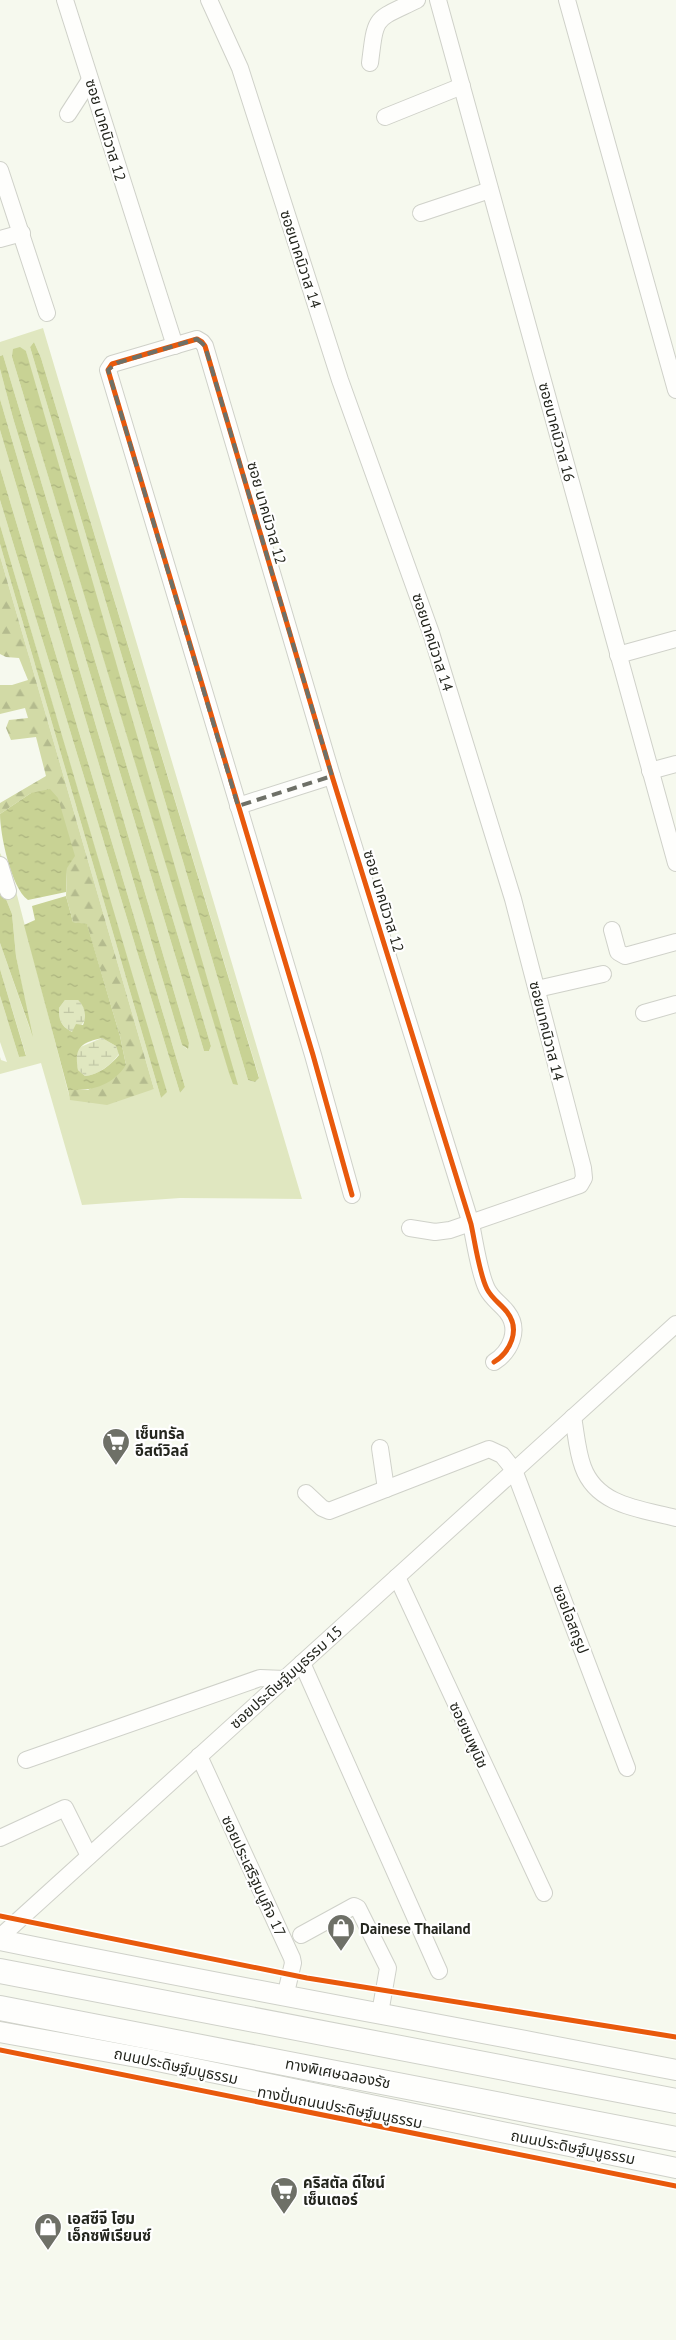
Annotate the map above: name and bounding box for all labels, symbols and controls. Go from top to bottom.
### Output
street label: ซอย นาคนิวาส 12 [81,77,131,183]
street label: ซอยนาคนิวาส 14 [276,208,326,310]
street label: ซอยนาคนิวาส 16 [535,380,579,484]
street label: ซอย นาคนิวาส 12 [243,459,291,567]
street label: ซอยนาคนิวาส 14 [408,591,458,693]
street label: ซอย นาคนิวาส 12 [359,848,409,954]
street label: ซอยนาคนิวาส 14 [525,979,569,1083]
place label: เซ็นทรัล อีสต์วิลล์ [135,1424,188,1460]
supermarket icon: เซ็นทรัล อีสต์วิลล์ [101,1427,131,1466]
street label: ซอยโอสถรูป [549,1582,593,1656]
street label: ซอยประดิษฐ์มนูธรรม 15 [226,1621,346,1733]
street label: ซอยชมพูนิช [445,1699,493,1771]
street label: ซอยประเสริฐมนูกิจ 17 [218,1812,290,1940]
shop icon: Dainese Thailand [326,1913,356,1952]
place label: Dainese Thailand [360,1919,470,1938]
street label: ถนนประดิษฐ์มนูธรรม [112,2044,240,2088]
street label: ทางพิเศษฉลองรัช [284,2053,392,2093]
street label: ทางปั่นถนนประดิษฐ์มนูธรรม [256,2081,424,2132]
street label: ถนนประดิษฐ์มนูธรรม [509,2126,637,2168]
place label: คริสตัล ดีไซน์ เซ็นเตอร์ [303,2173,385,2209]
supermarket icon: คริสตัล ดีไซน์ เซ็นเตอร์ [269,2176,299,2215]
place label: เอสซีจี โฮม เอ็กซพีเรียนซ์ [67,2209,152,2245]
shop icon: เอสซีจี โฮม เอ็กซพีเรียนซ์ [33,2212,63,2251]

